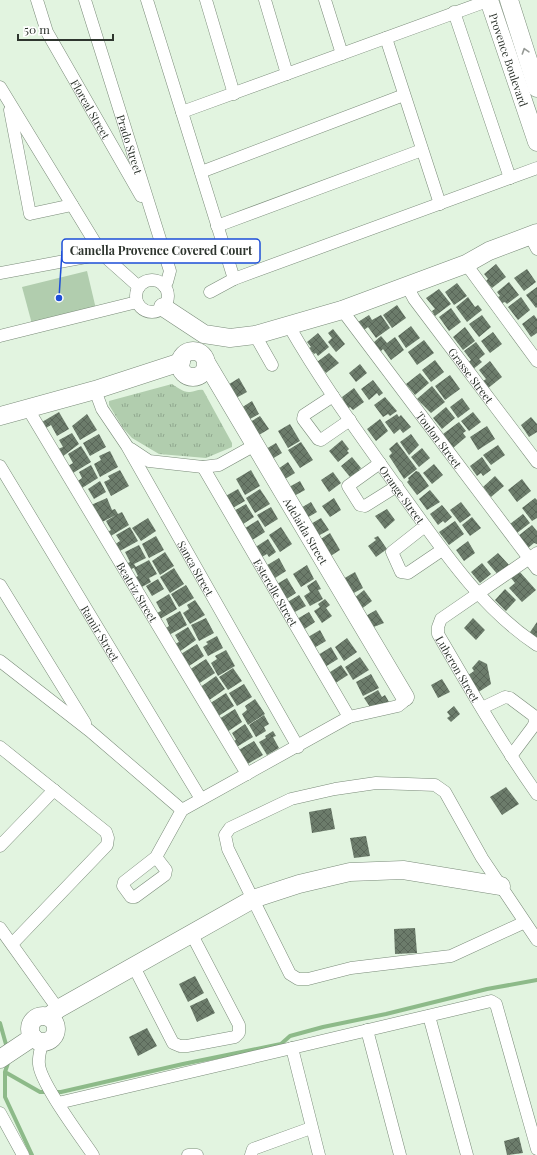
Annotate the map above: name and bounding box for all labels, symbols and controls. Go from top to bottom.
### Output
street label: Provence Boulevard [486,11,532,109]
scale bar [18,16,113,42]
text: 50 m [24,21,50,37]
one-way arrow [521,48,530,55]
street label: Floreal Street [68,76,114,141]
street label: Prado Street [114,112,147,176]
callout: Camella Provence Covered Court [62,239,260,263]
text: Camella Provence Covered Court [70,242,253,258]
street label: Grasse Street [446,344,497,406]
street label: Toulon Street [413,408,466,471]
street label: Orange Street [376,462,428,527]
street label: Adelaida Street [280,494,332,567]
street label: Sanca Street [175,538,218,598]
street label: Esterelle Street [251,556,302,629]
street label: Beatriz Street [114,559,161,625]
street label: Ramir Street [78,602,123,664]
street label: Luberon Street [433,633,484,705]

